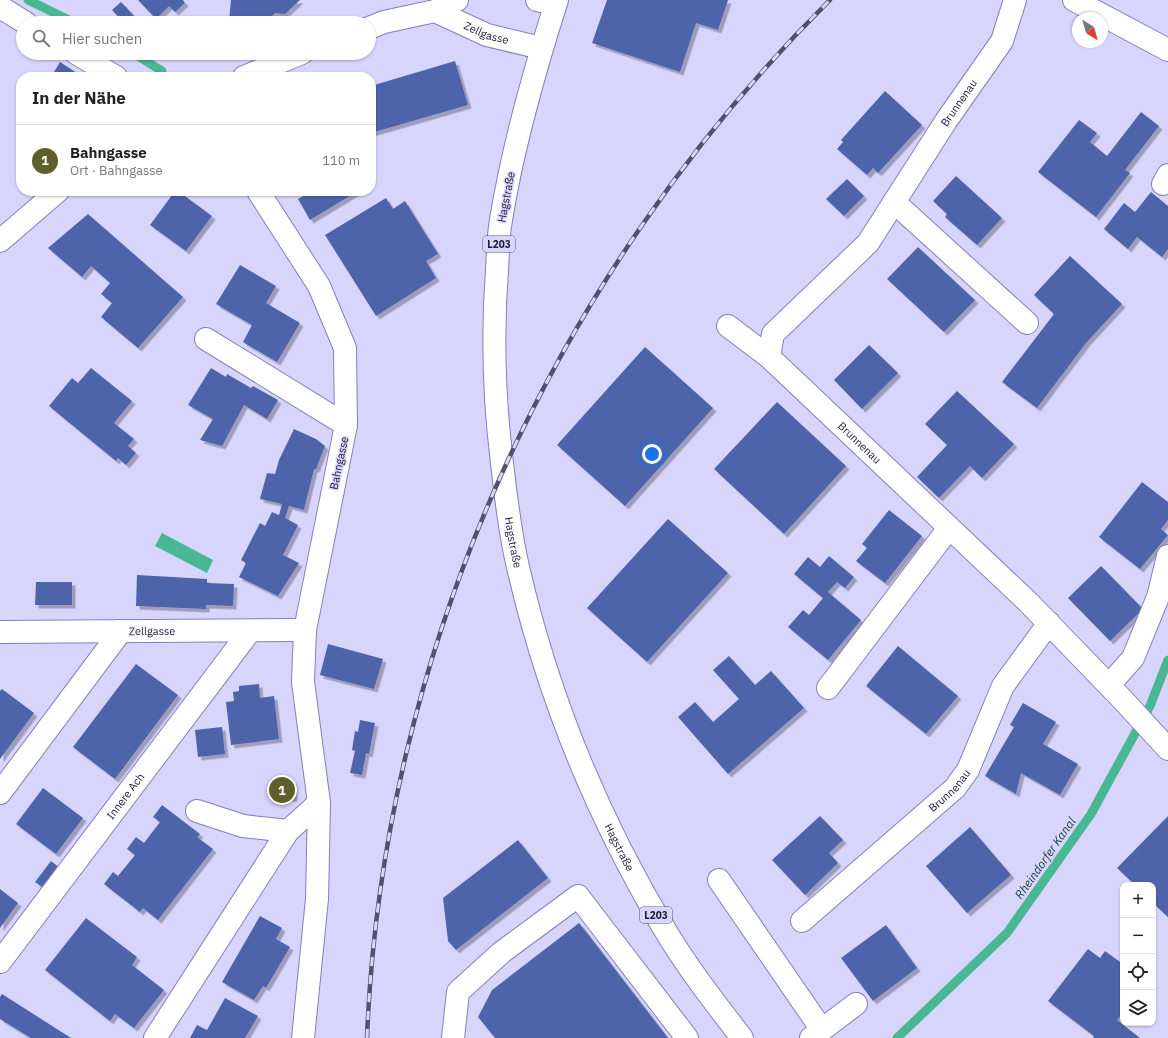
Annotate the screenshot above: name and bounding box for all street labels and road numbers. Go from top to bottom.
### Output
street label: Zellgasse [462,18,510,47]
street label: Brunnenau [937,76,980,129]
street label: Hagstraße [494,170,518,224]
road number: L203 [483,236,515,252]
street label: Brunnenau [835,419,884,466]
street label: Bahngasse [327,435,351,491]
street label: Hagstraße [502,516,525,569]
street label: Zellgasse [129,624,175,638]
street label: Brunnenau [926,766,973,815]
street label: Innere Ach [103,770,147,822]
street label: Hagstraße [602,821,637,874]
road number: L203 [640,907,672,923]

